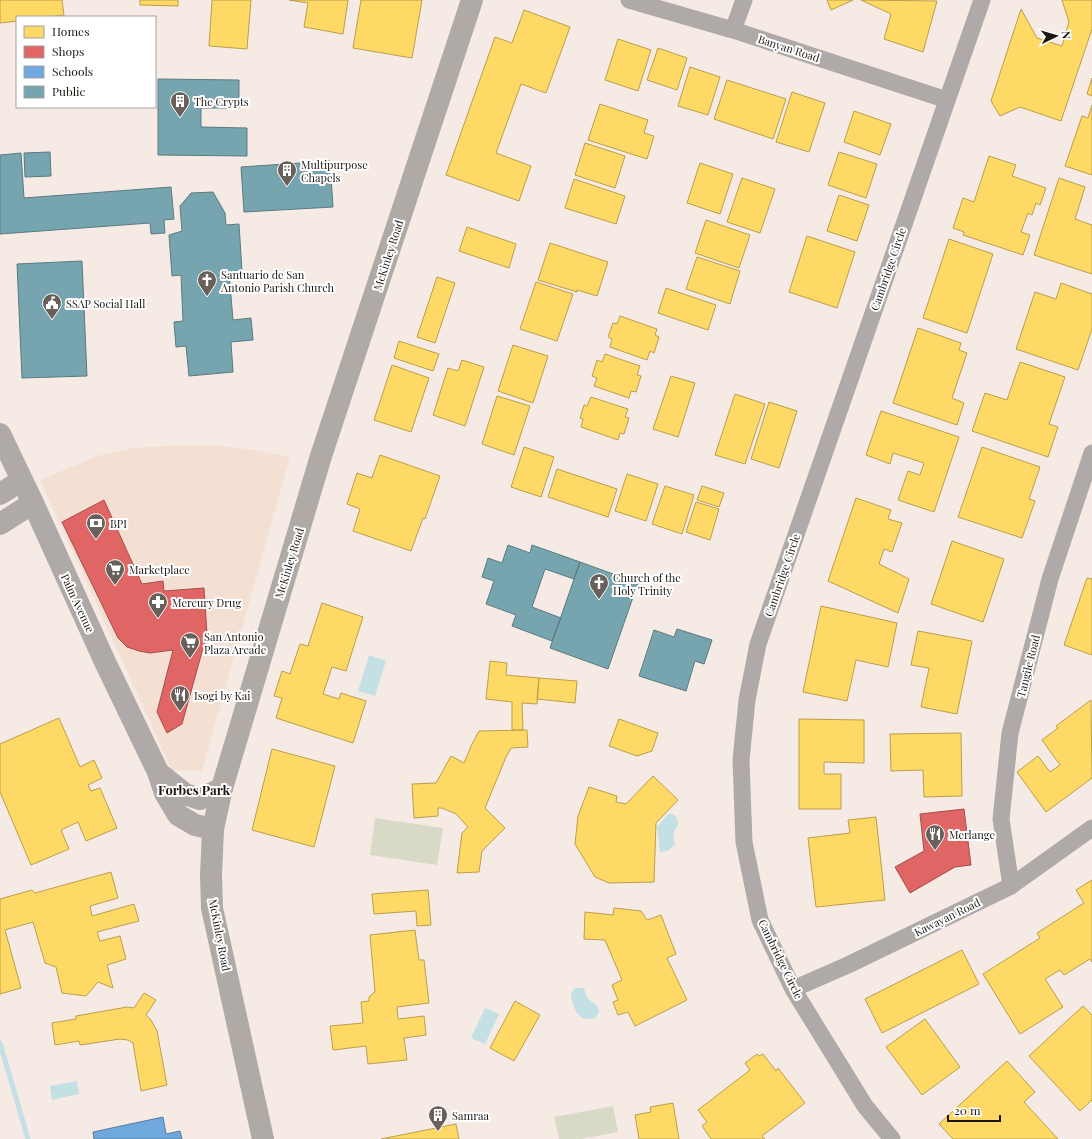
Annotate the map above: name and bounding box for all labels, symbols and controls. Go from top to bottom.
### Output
legend [16,16,156,108]
north arrow [1036,16,1076,56]
text: Homes [52,23,90,39]
text: N [1059,30,1074,40]
street label: Banyan Road [756,31,822,65]
text: Shops [52,43,84,59]
text: Schools [52,63,93,79]
text: Public [52,83,86,99]
building icon: The Crypts [169,90,191,118]
place label: The Crypts [194,94,249,109]
place label: Multipurpose Chapels [301,157,368,185]
building icon: Multipurpose Chapels [276,159,298,187]
street label: McKinley Road [370,217,407,292]
street label: Cambridge Circle [867,225,909,313]
place label: Santuario de San Antonio Parish Church [220,267,335,295]
church icon: Santuario de San Antonio Parish Church [196,269,218,297]
public building icon: SSAP Social Hall [41,292,63,320]
place label: SSAP Social Hall [66,296,145,311]
bank icon: BPI [85,512,107,540]
place label: BPI [110,516,127,531]
street label: McKinley Road [271,525,307,600]
street label: Cambridge Circle [761,531,803,619]
supermarket icon: Marketplace [104,558,126,586]
place label: Marketplace [129,562,190,577]
place label: Church of the Holy Trinity [613,570,681,598]
street label: Palm Avenue [58,571,98,635]
church icon: Church of the Holy Trinity [588,572,610,600]
pharmacy icon: Mercury Drug [147,591,169,619]
place label: Mercury Drug [172,595,241,610]
place label: San Antonio Plaza Arcade [204,629,267,657]
supermarket icon: San Antonio Plaza Arcade [179,631,201,659]
street label: Tangile Road [1013,633,1043,699]
restaurant icon: Isogi by Kai [169,684,191,712]
place label: Isogi by Kai [194,688,250,703]
district label: Forbes Park [158,781,230,798]
restaurant icon: Merlange [924,823,946,851]
place label: Merlange [949,827,995,842]
street label: Kawayan Road [911,894,983,939]
street label: McKinley Road [206,898,234,973]
street label: Cambridge Circle [755,917,807,1002]
scale bar [948,1097,1000,1123]
text: 20 m [954,1102,981,1118]
building icon: Samraa [427,1104,449,1132]
place label: Samraa [452,1108,490,1123]

